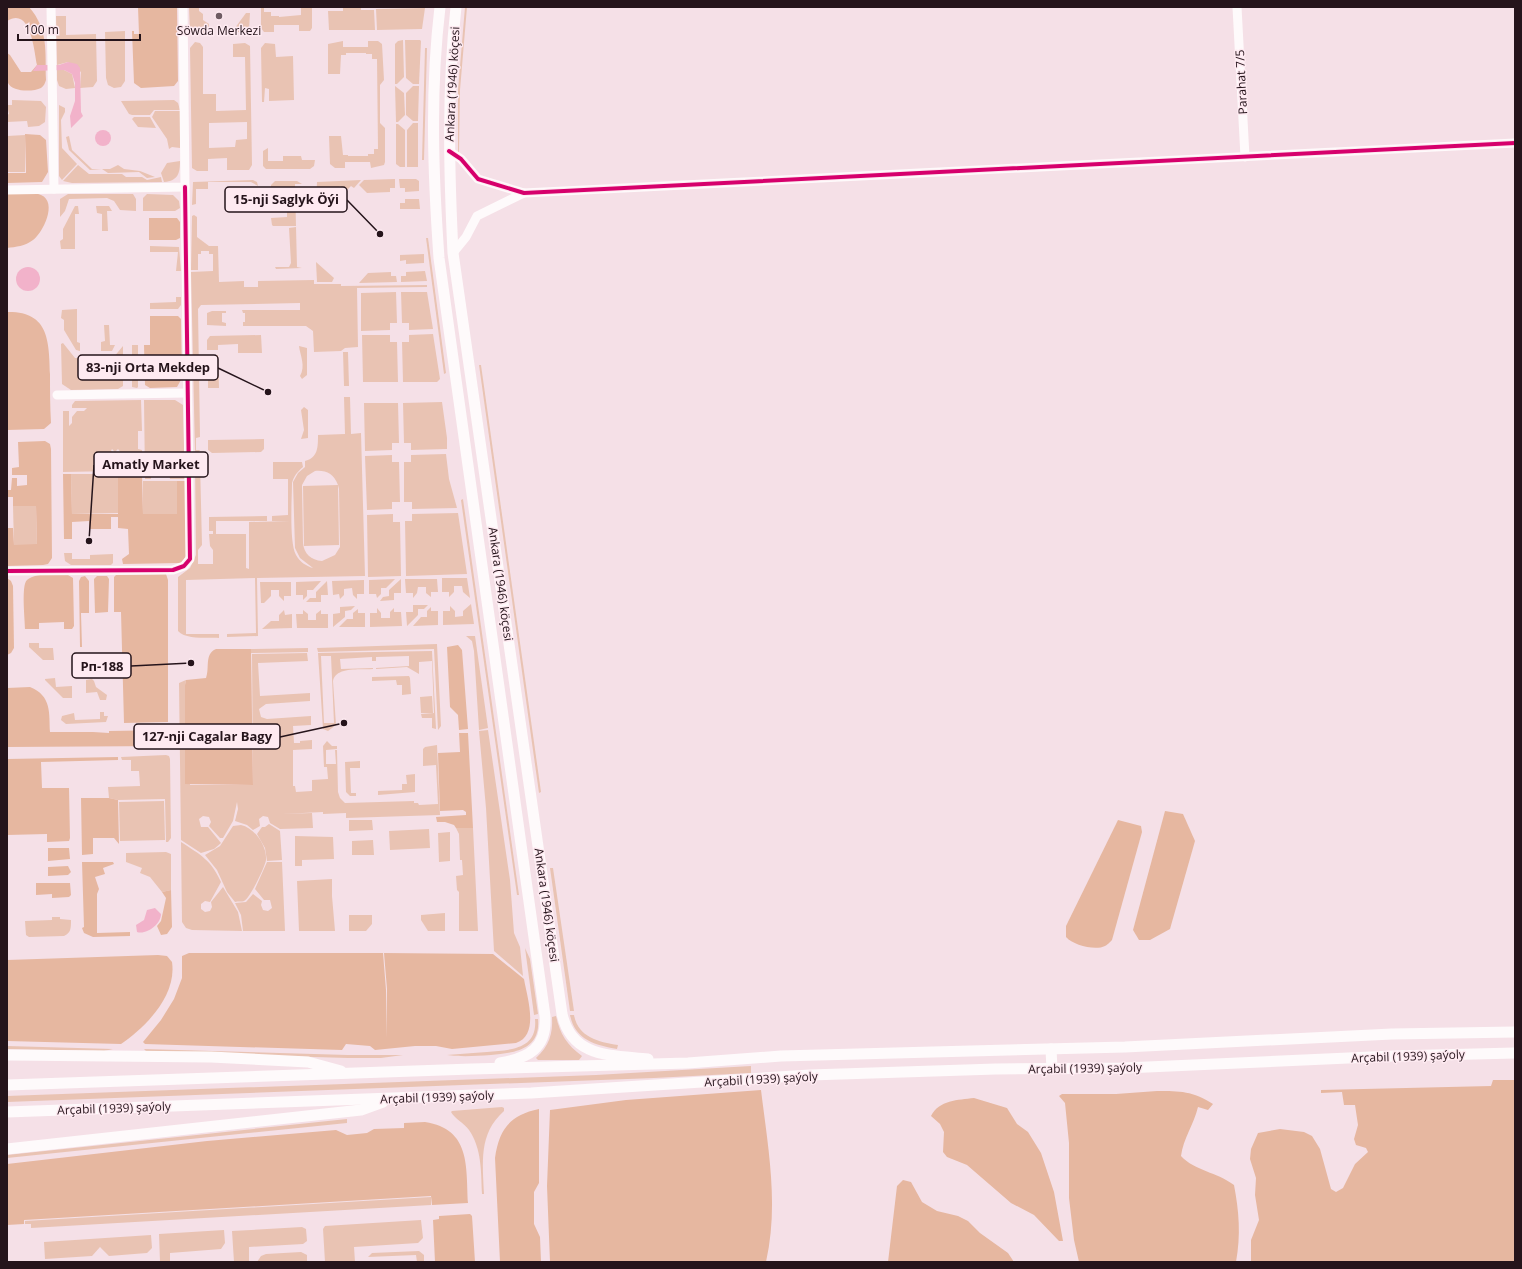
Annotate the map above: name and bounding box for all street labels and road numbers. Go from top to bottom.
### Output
street label: Ankara (1946) köçesi [441,26,463,142]
street label: Parahat 7/5 [1231,49,1251,115]
street label: Ankara (1946) köçesi [485,526,517,642]
street label: Ankara (1946) köçesi [531,847,563,963]
street label: Arçabil (1939) şaýoly [1351,1045,1466,1066]
street label: Arçabil (1939) şaýoly [1028,1058,1143,1077]
street label: Arçabil (1939) şaýoly [704,1067,819,1090]
street label: Arçabil (1939) şaýoly [380,1086,495,1107]
street label: Arçabil (1939) şaýoly [57,1097,172,1118]

